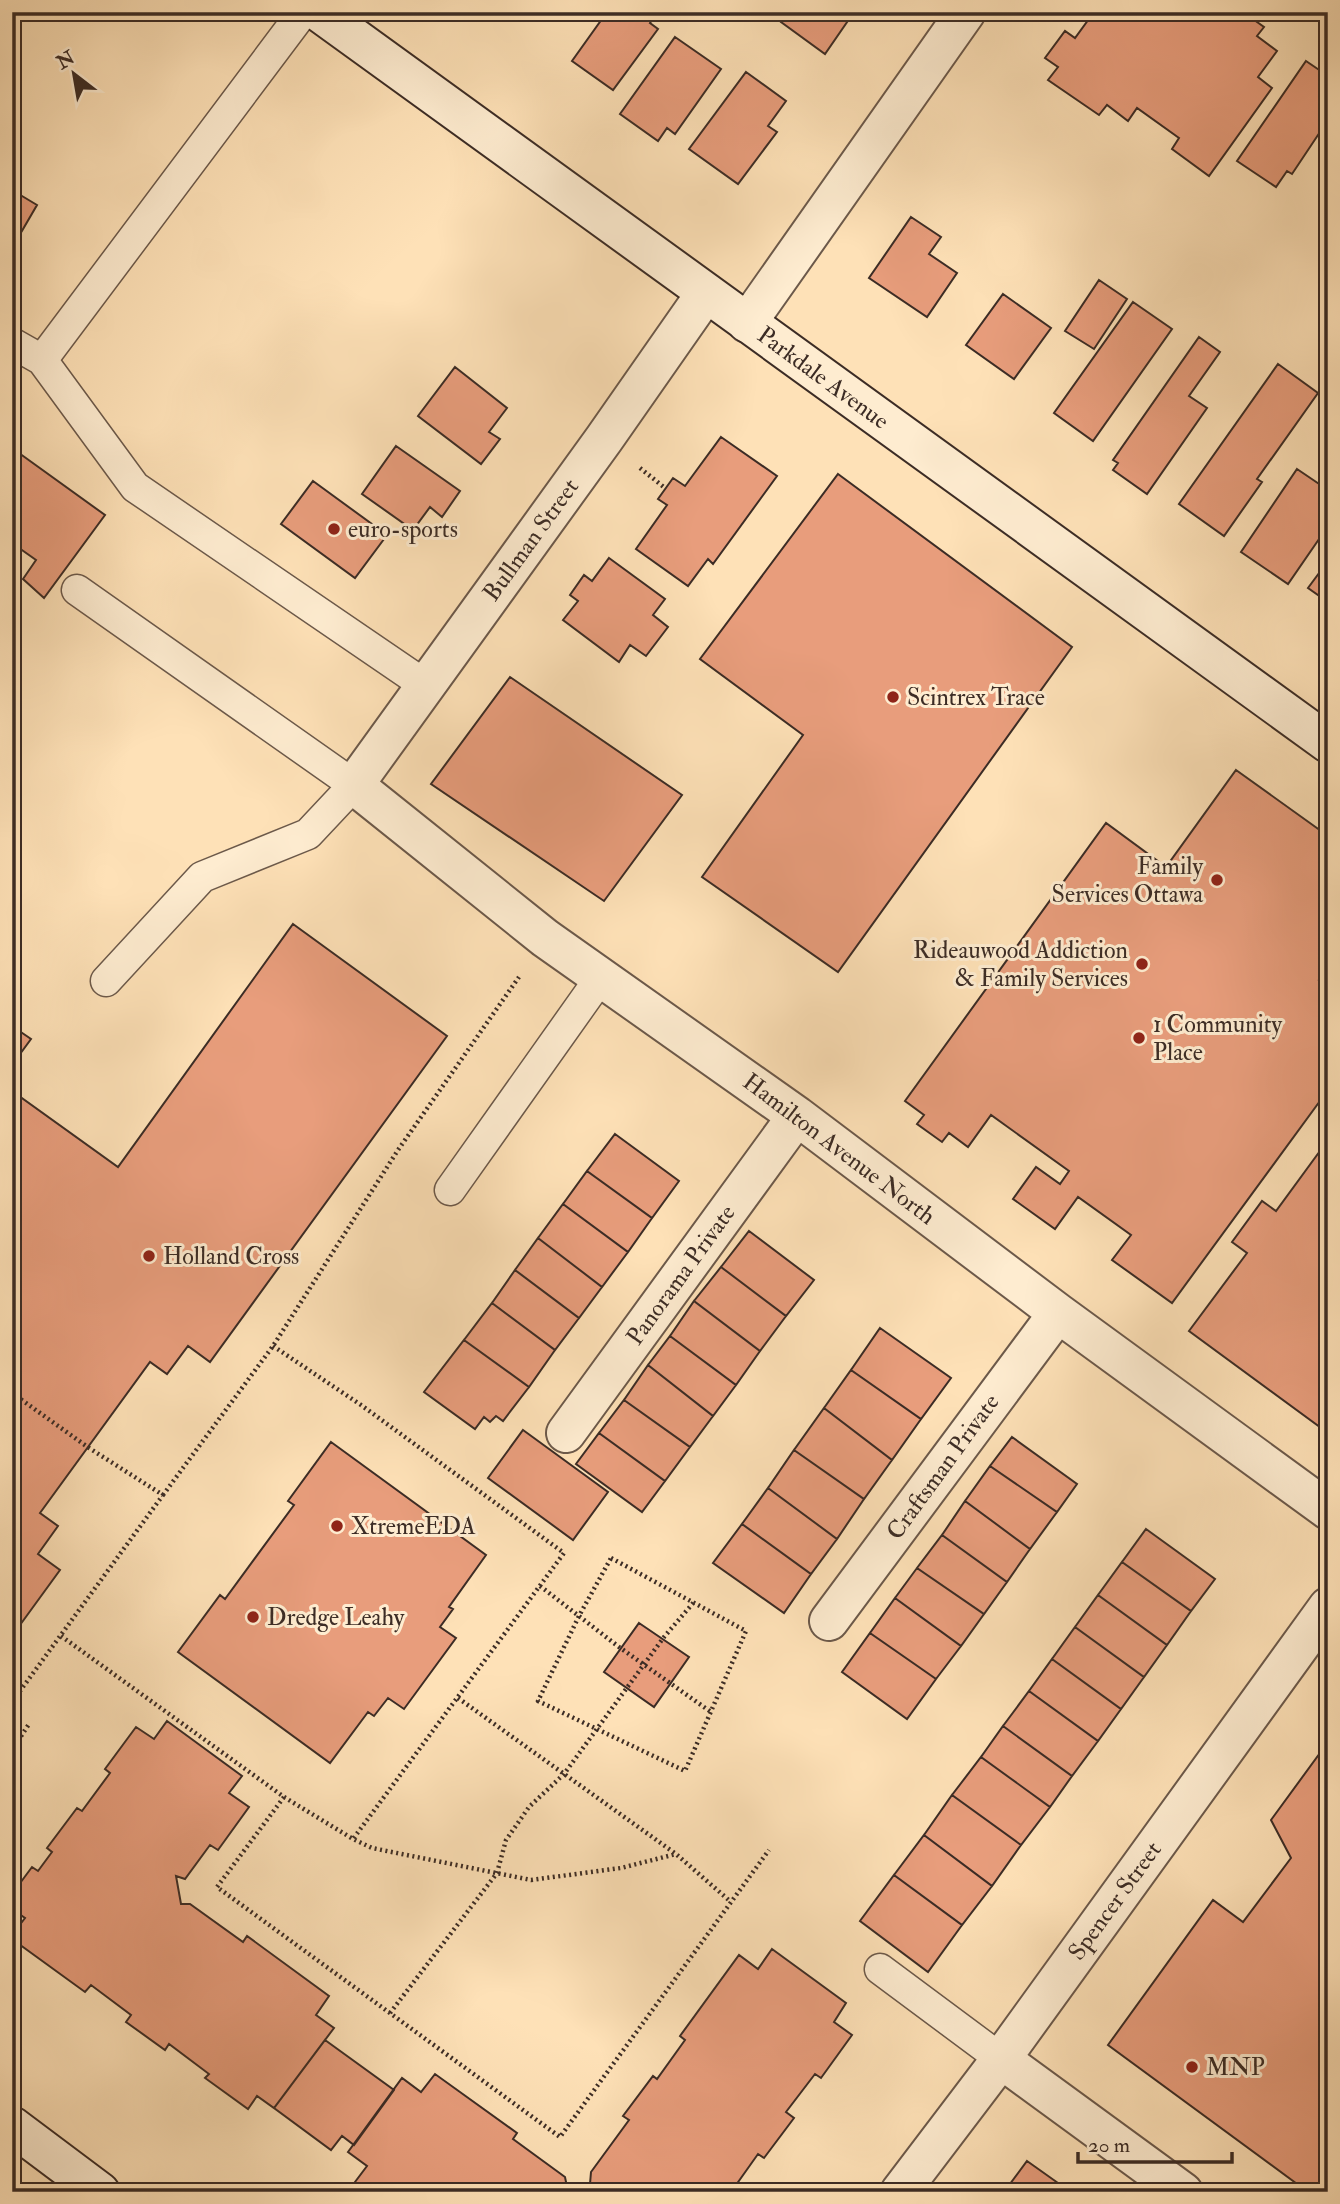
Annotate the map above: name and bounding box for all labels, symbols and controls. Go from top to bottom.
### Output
north arrow [38,38,108,108]
text: N [51,45,80,75]
street label: Parkdale Avenue [751,320,895,436]
street label: Bullman Street [476,472,586,607]
place label: euro-sports [348,514,458,545]
marker: euro-sports [326,521,342,537]
place label: Scintrex Trace [907,682,1045,713]
marker: Scintrex Trace [885,689,901,705]
place label: Family Services Ottawa [1052,851,1204,910]
marker: Family Services Ottawa [1209,872,1225,888]
place label: Rideauwood Addiction & Family Services [913,935,1128,994]
marker: Rideauwood Addiction & Family Services [1134,956,1150,972]
place label: 1 Community Place [1153,1009,1283,1068]
marker: 1 Community Place [1131,1030,1147,1046]
street label: Hamilton Avenue North [736,1066,942,1232]
street label: Panorama Private [620,1199,742,1351]
place label: Holland Cross [163,1241,299,1272]
marker: Holland Cross [141,1248,157,1264]
street label: Craftsman Private [880,1388,1006,1546]
place label: XtremeEDA [351,1511,476,1542]
marker: XtremeEDA [329,1518,345,1534]
place label: Dredge Leahy [267,1602,405,1633]
marker: Dredge Leahy [245,1609,261,1625]
street label: Spencer Street [1062,1835,1169,1966]
place label: MNP [1206,2052,1265,2083]
marker: MNP [1184,2059,1200,2075]
scale bar [1078,2120,1232,2164]
text: 20 m [1088,2132,1130,2159]

